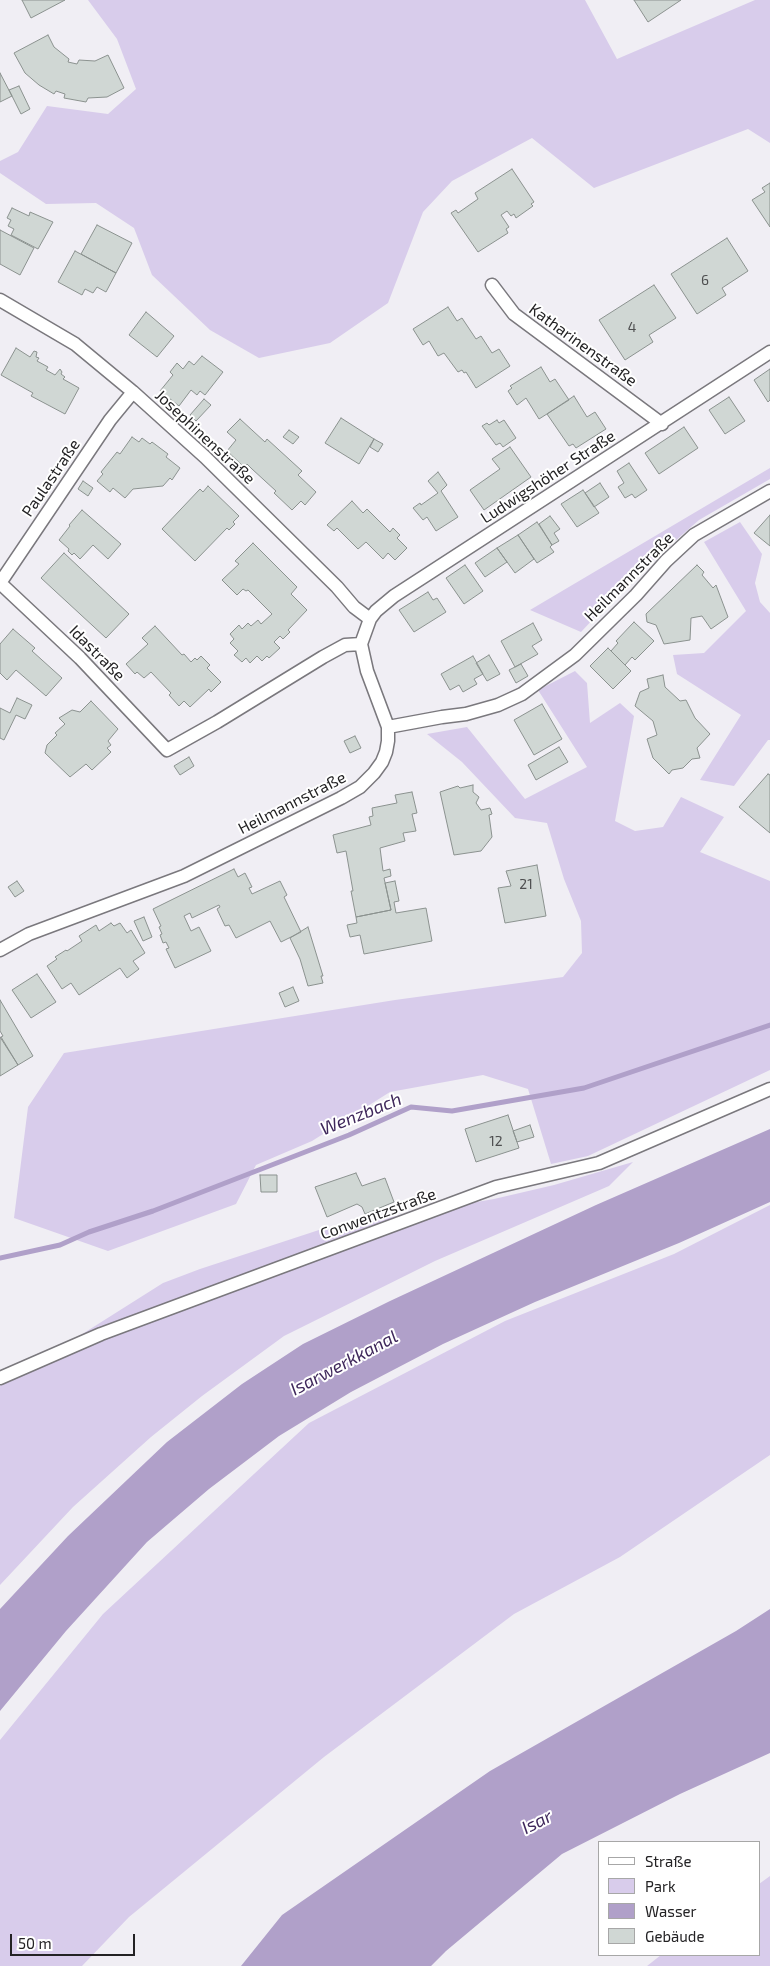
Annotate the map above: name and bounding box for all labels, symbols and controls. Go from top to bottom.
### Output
house number: 6 [701,272,709,288]
street label: Katharinenstraße [525,299,641,391]
house number: 4 [628,319,636,335]
street label: Josephinenstraße [151,386,259,488]
street label: Ludwigshöher Straße [477,426,619,528]
street label: Paulastraße [18,435,84,521]
street label: Heilmannstraße [580,528,678,626]
street label: Idastraße [65,621,129,685]
street label: Heilmannstraße [235,768,349,838]
house number: 21 [519,876,533,892]
water label: Wenzbach [317,1088,405,1140]
house number: 12 [489,1133,503,1149]
street label: Conwentzstraße [318,1184,438,1244]
water label: Isarwerkkanal [287,1326,401,1400]
water label: Isar [518,1805,556,1839]
legend [598,1841,760,1956]
text: Straße [645,1852,691,1870]
text: Park [645,1877,676,1895]
text: Wasser [645,1902,697,1920]
scale bar [12,1924,138,1956]
text: Gebäude [645,1927,704,1945]
text: 50 m [18,1934,52,1952]

